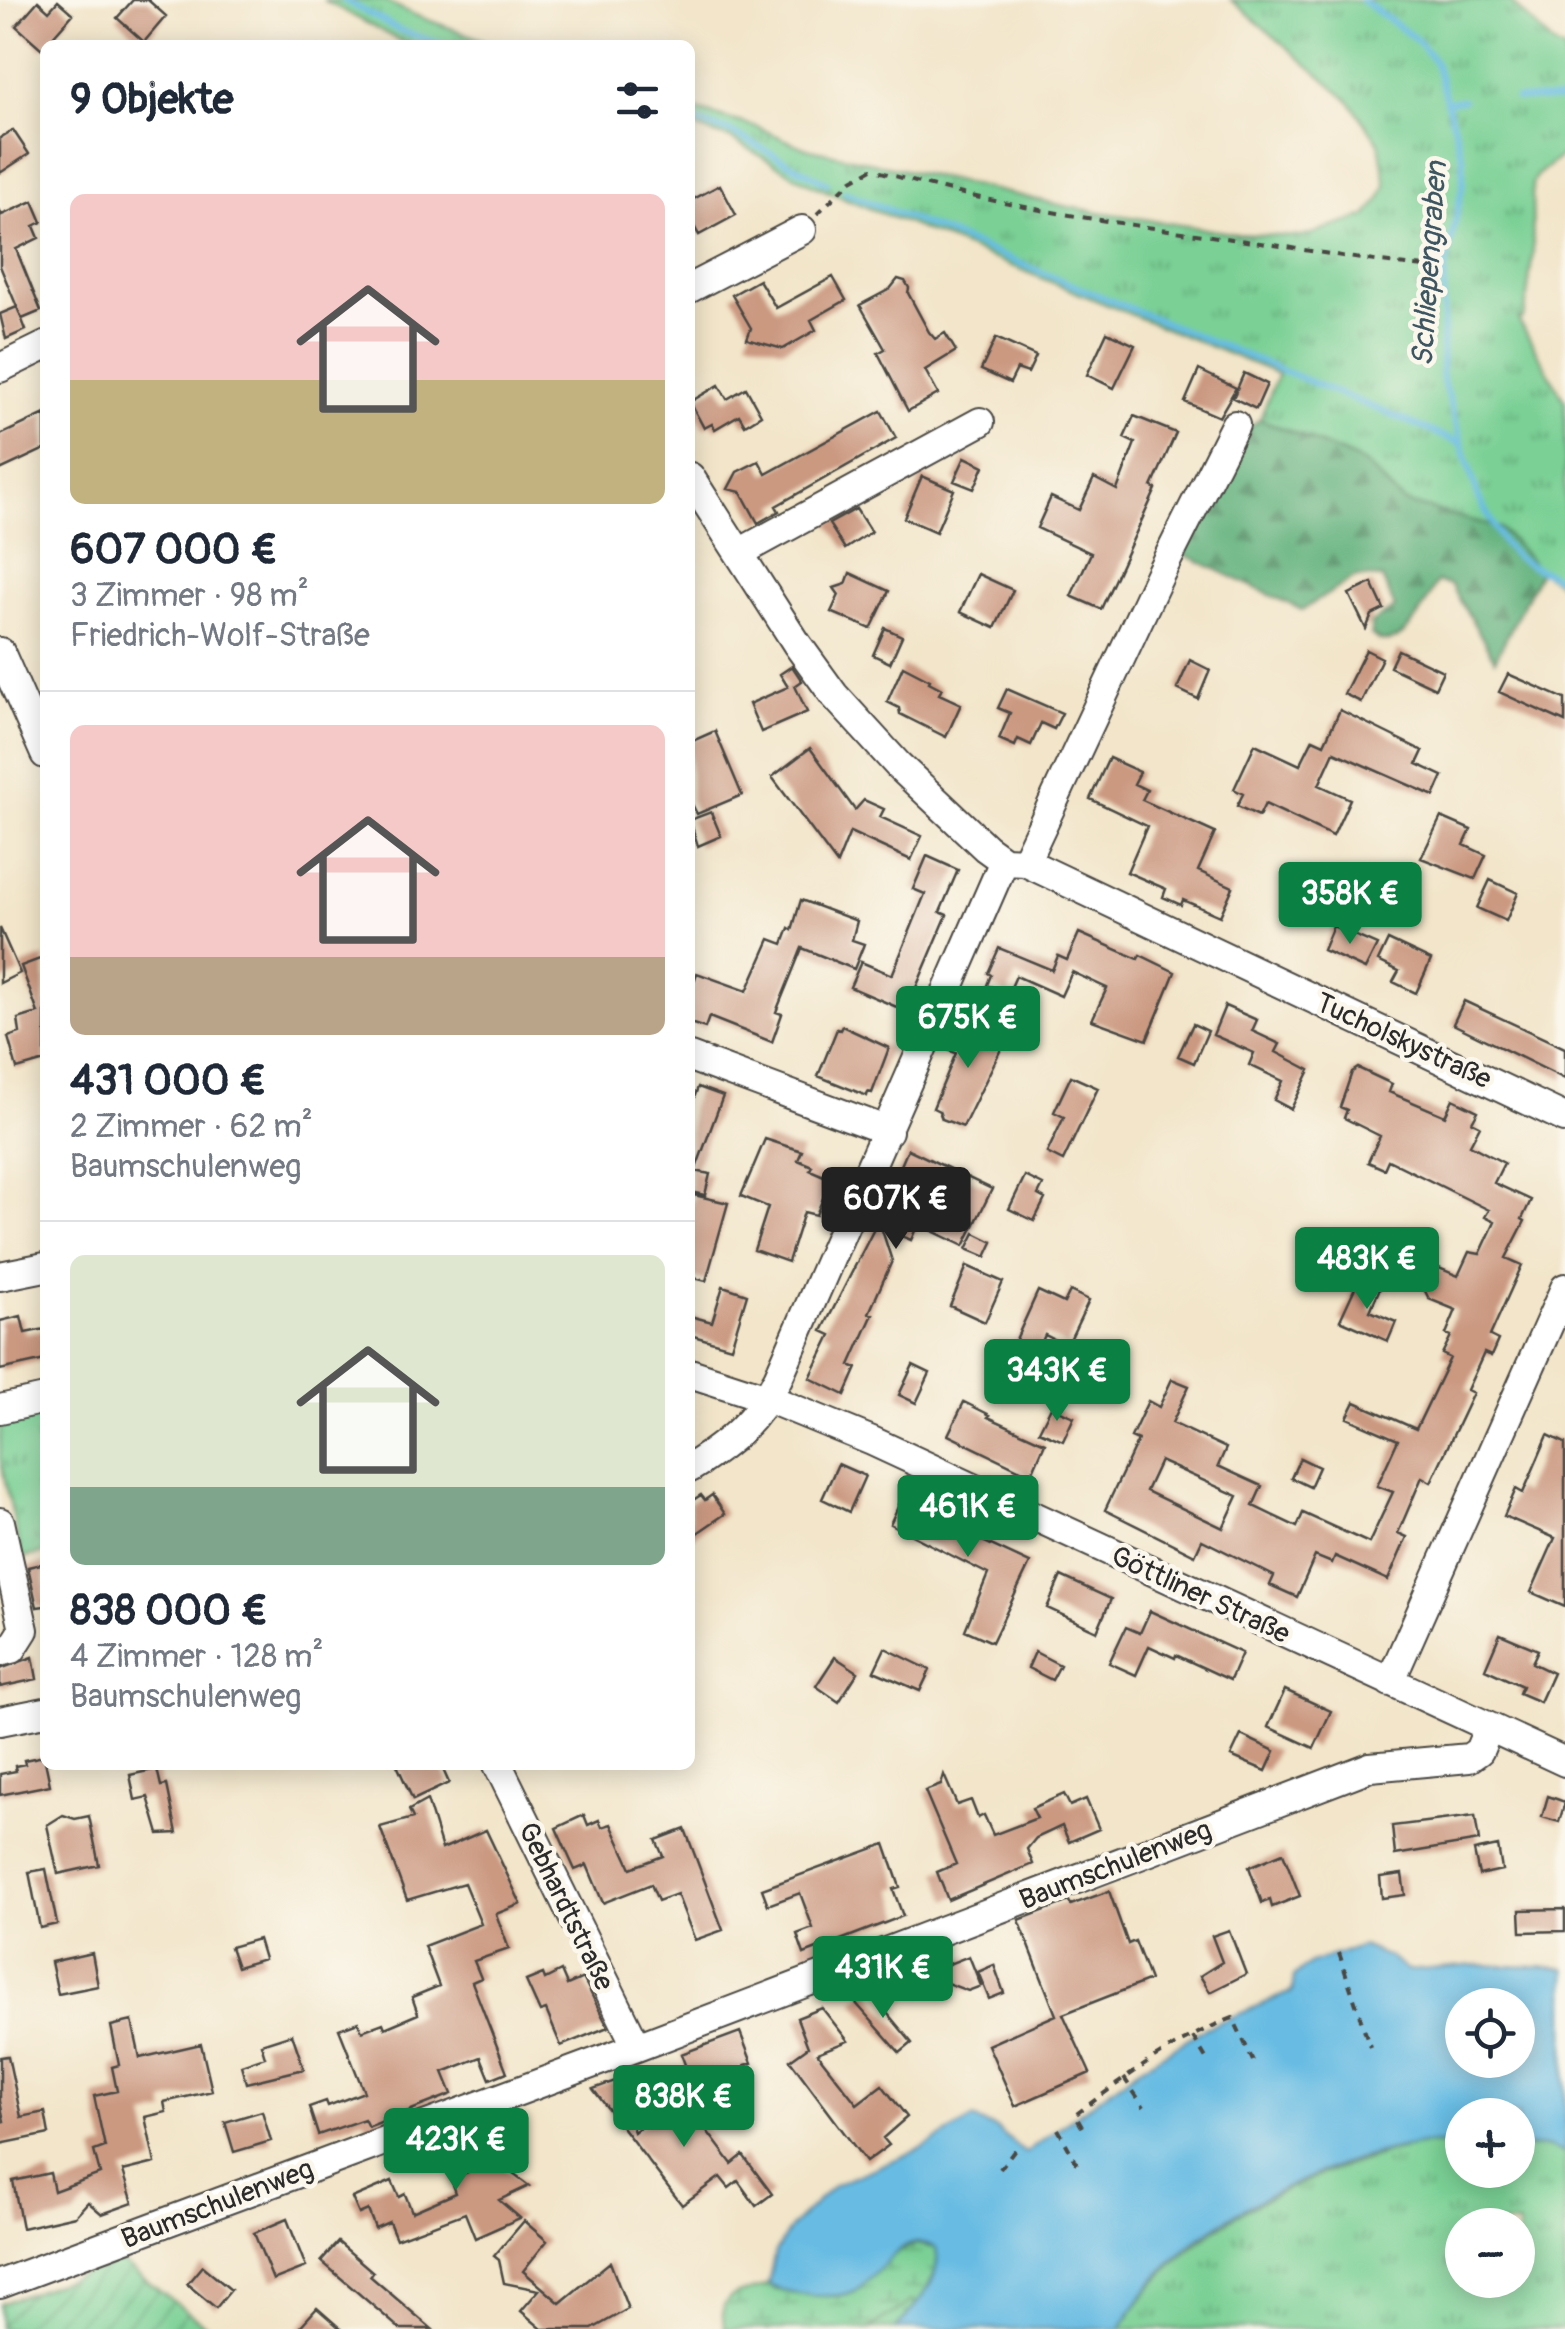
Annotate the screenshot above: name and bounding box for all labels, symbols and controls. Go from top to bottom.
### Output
icon: filters [610,73,665,128]
text: 9 Objekte [70,74,234,126]
water label: Schliepengraben [1404,158,1455,368]
icon: home [278,259,458,439]
text: 607 000 € [70,524,277,576]
text: 3 Zimmer · 98 m² [70,576,309,616]
text: Friedrich-Wolf-Straße [70,616,370,656]
icon: home [278,790,458,970]
pin: 358K € [1269,862,1431,947]
text: 358K € [1301,874,1399,914]
street label: Tucholskystraße [1310,985,1497,1097]
pin: 675K € [887,986,1049,1071]
text: 675K € [918,998,1018,1038]
text: 431 000 € [70,1055,266,1107]
text: 2 Zimmer · 62 m² [70,1107,313,1147]
text: Baumschulenweg [70,1147,301,1187]
pin: 607K € [815,1167,977,1252]
text: 607K € [844,1179,948,1219]
pin: 483K € [1286,1227,1448,1312]
text: 483K € [1317,1239,1417,1279]
icon: home [278,1320,458,1500]
pin: 343K € [976,1339,1138,1424]
text: 343K € [1006,1351,1108,1391]
pin: 461K € [887,1475,1049,1560]
text: 461K € [919,1487,1017,1527]
street label: Göttliner Straße [1105,1539,1295,1652]
text: 838 000 € [70,1585,268,1637]
text: 4 Zimmer · 128 m² [70,1637,323,1677]
text: Baumschulenweg [70,1677,301,1717]
street label: Baumschulenweg [1015,1813,1216,1918]
street label: Gebhardtstraße [510,1817,621,1997]
pin: 431K € [802,1936,964,2021]
text: 431K € [835,1948,931,1988]
map controls [1445,1988,1535,2298]
button: locate [1445,1988,1535,2078]
pin: 838K € [603,2065,765,2150]
text: 838K € [635,2077,733,2117]
button: + [1445,2098,1535,2188]
pin: 423K € [375,2108,537,2193]
text: 423K € [406,2120,506,2160]
street label: Baumschulenweg [117,2152,318,2257]
button: − [1445,2208,1535,2298]

